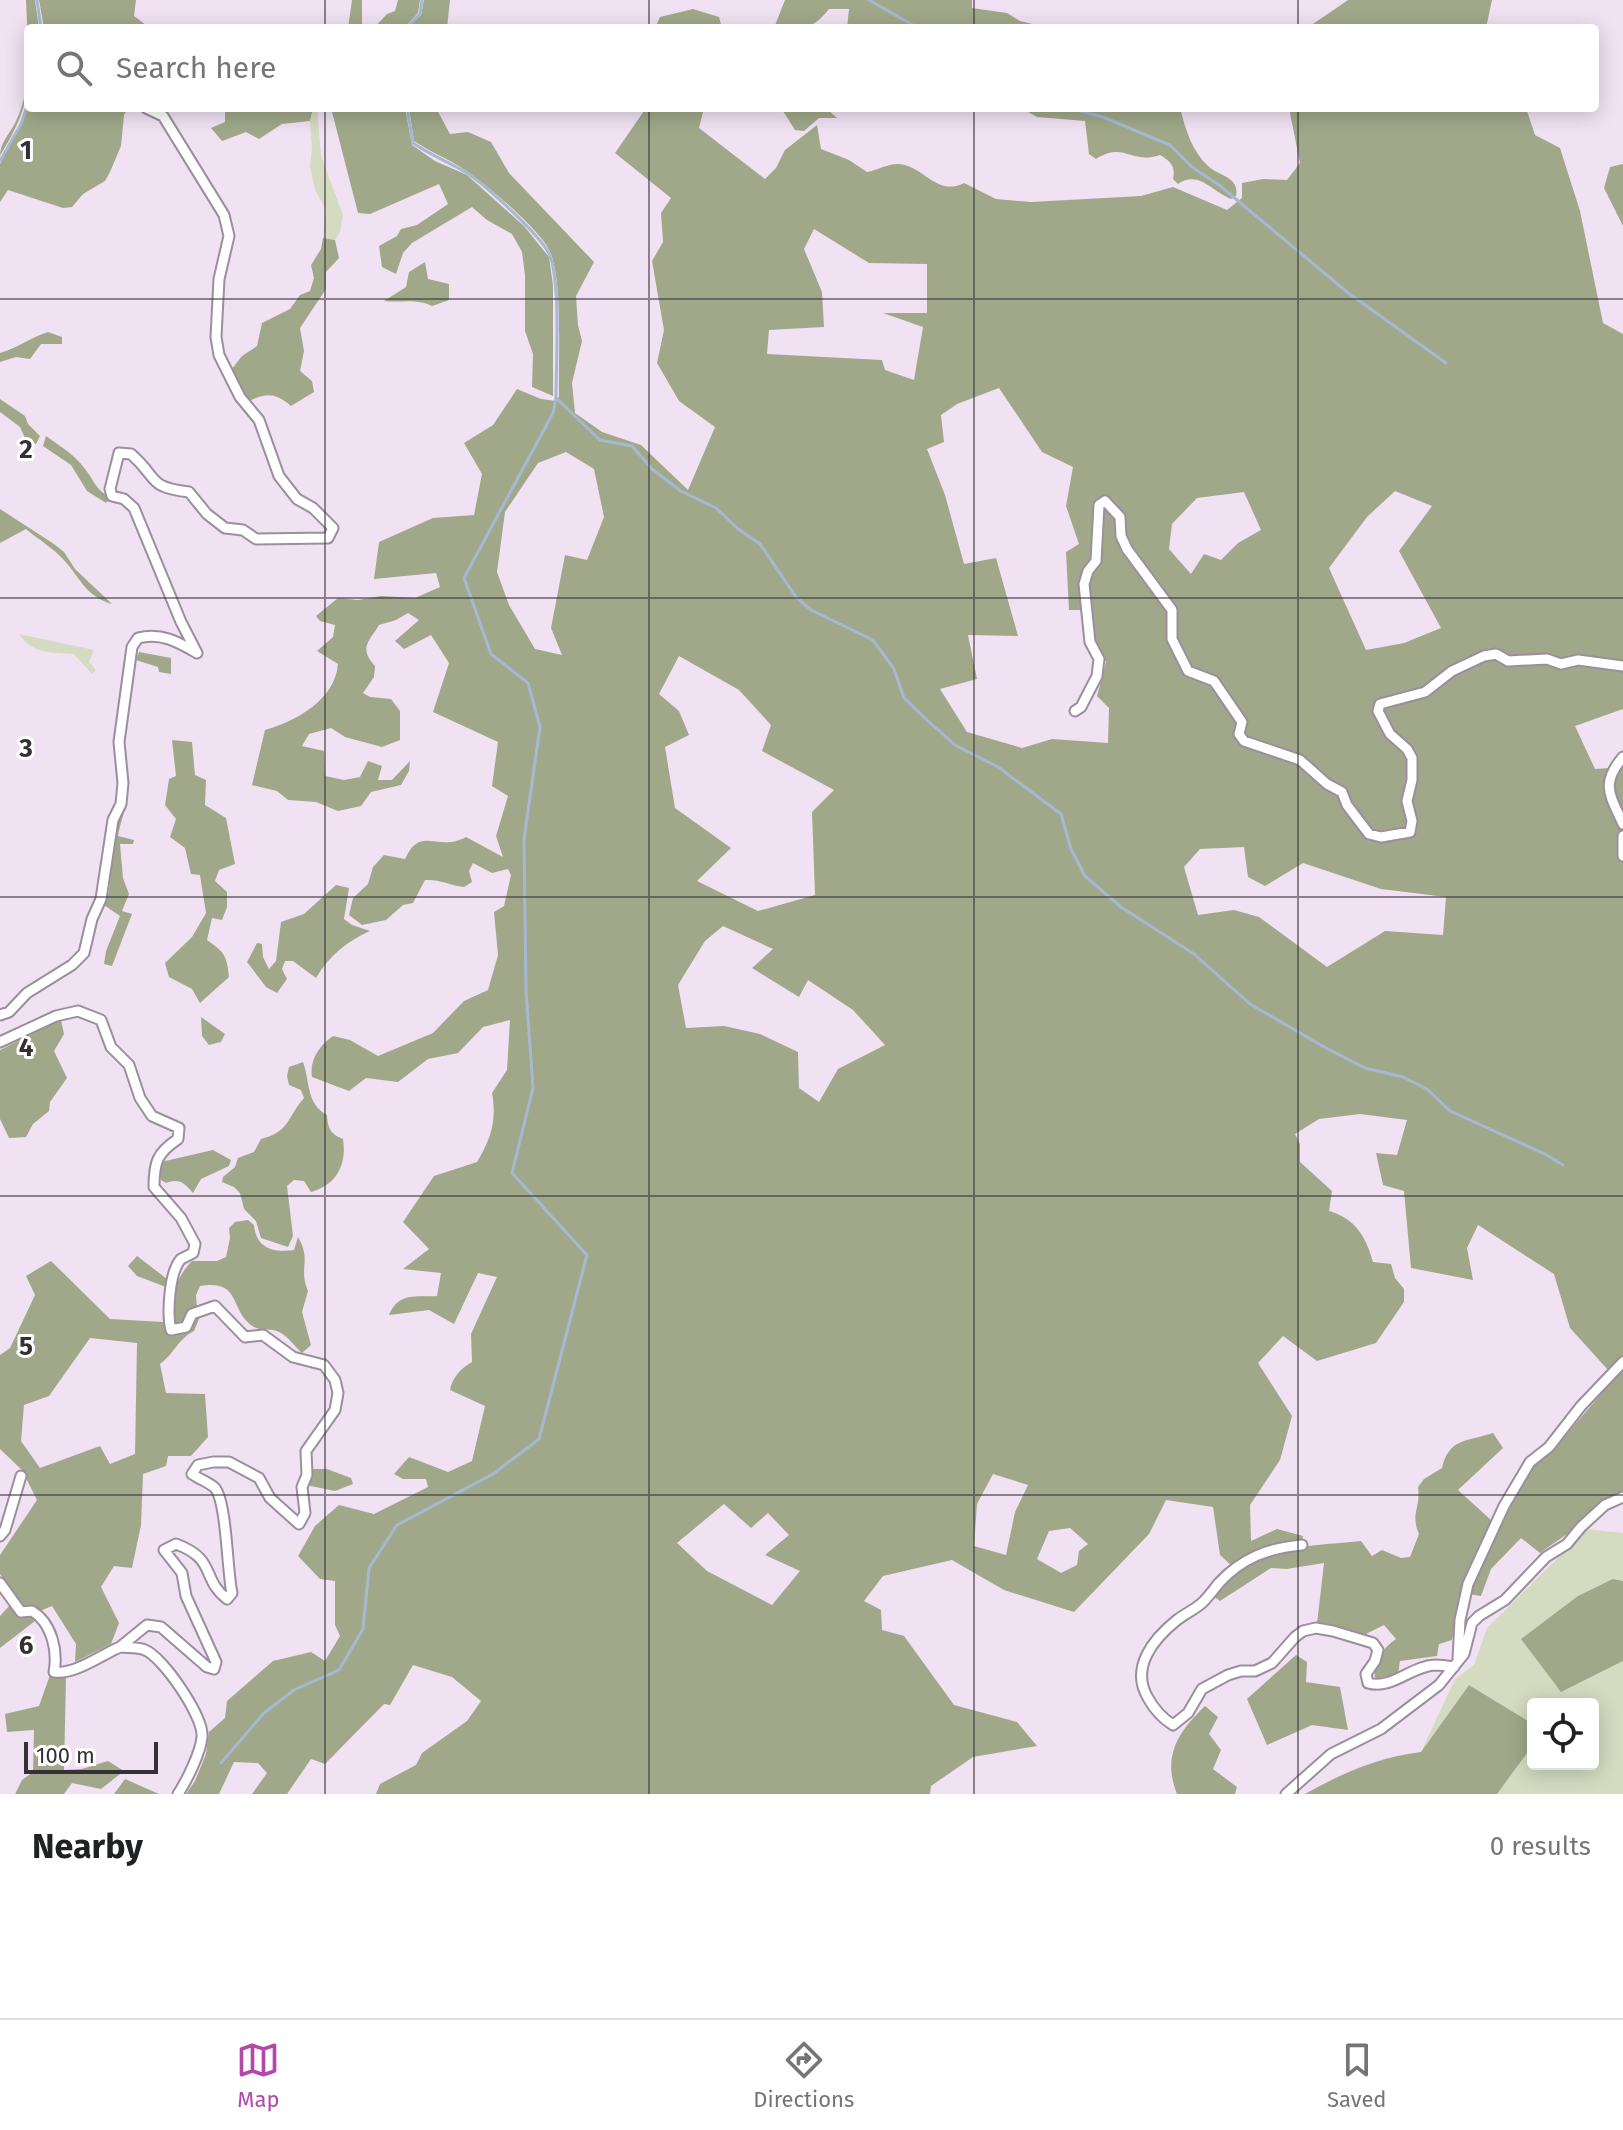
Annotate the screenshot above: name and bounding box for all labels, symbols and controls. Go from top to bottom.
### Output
search box [24,24,1599,112]
icon: search [52,46,96,90]
text: Search here [116,50,276,86]
text: 1 [20,135,32,166]
text: 2 [19,434,33,465]
text: 3 [18,733,33,764]
text: 4 [19,1032,34,1063]
text: 5 [19,1331,33,1362]
text: 6 [19,1630,34,1661]
map controls [1527,1698,1599,1770]
button: locate [1527,1698,1599,1770]
scale bar [24,1738,158,1774]
text: 100 m [36,1742,95,1769]
text: Nearby [32,1826,143,1867]
text: 0 results [1490,1831,1591,1862]
tab: Map [236,2038,280,2113]
tab: Directions [753,2038,854,2113]
tab: Saved [1327,2038,1387,2113]

